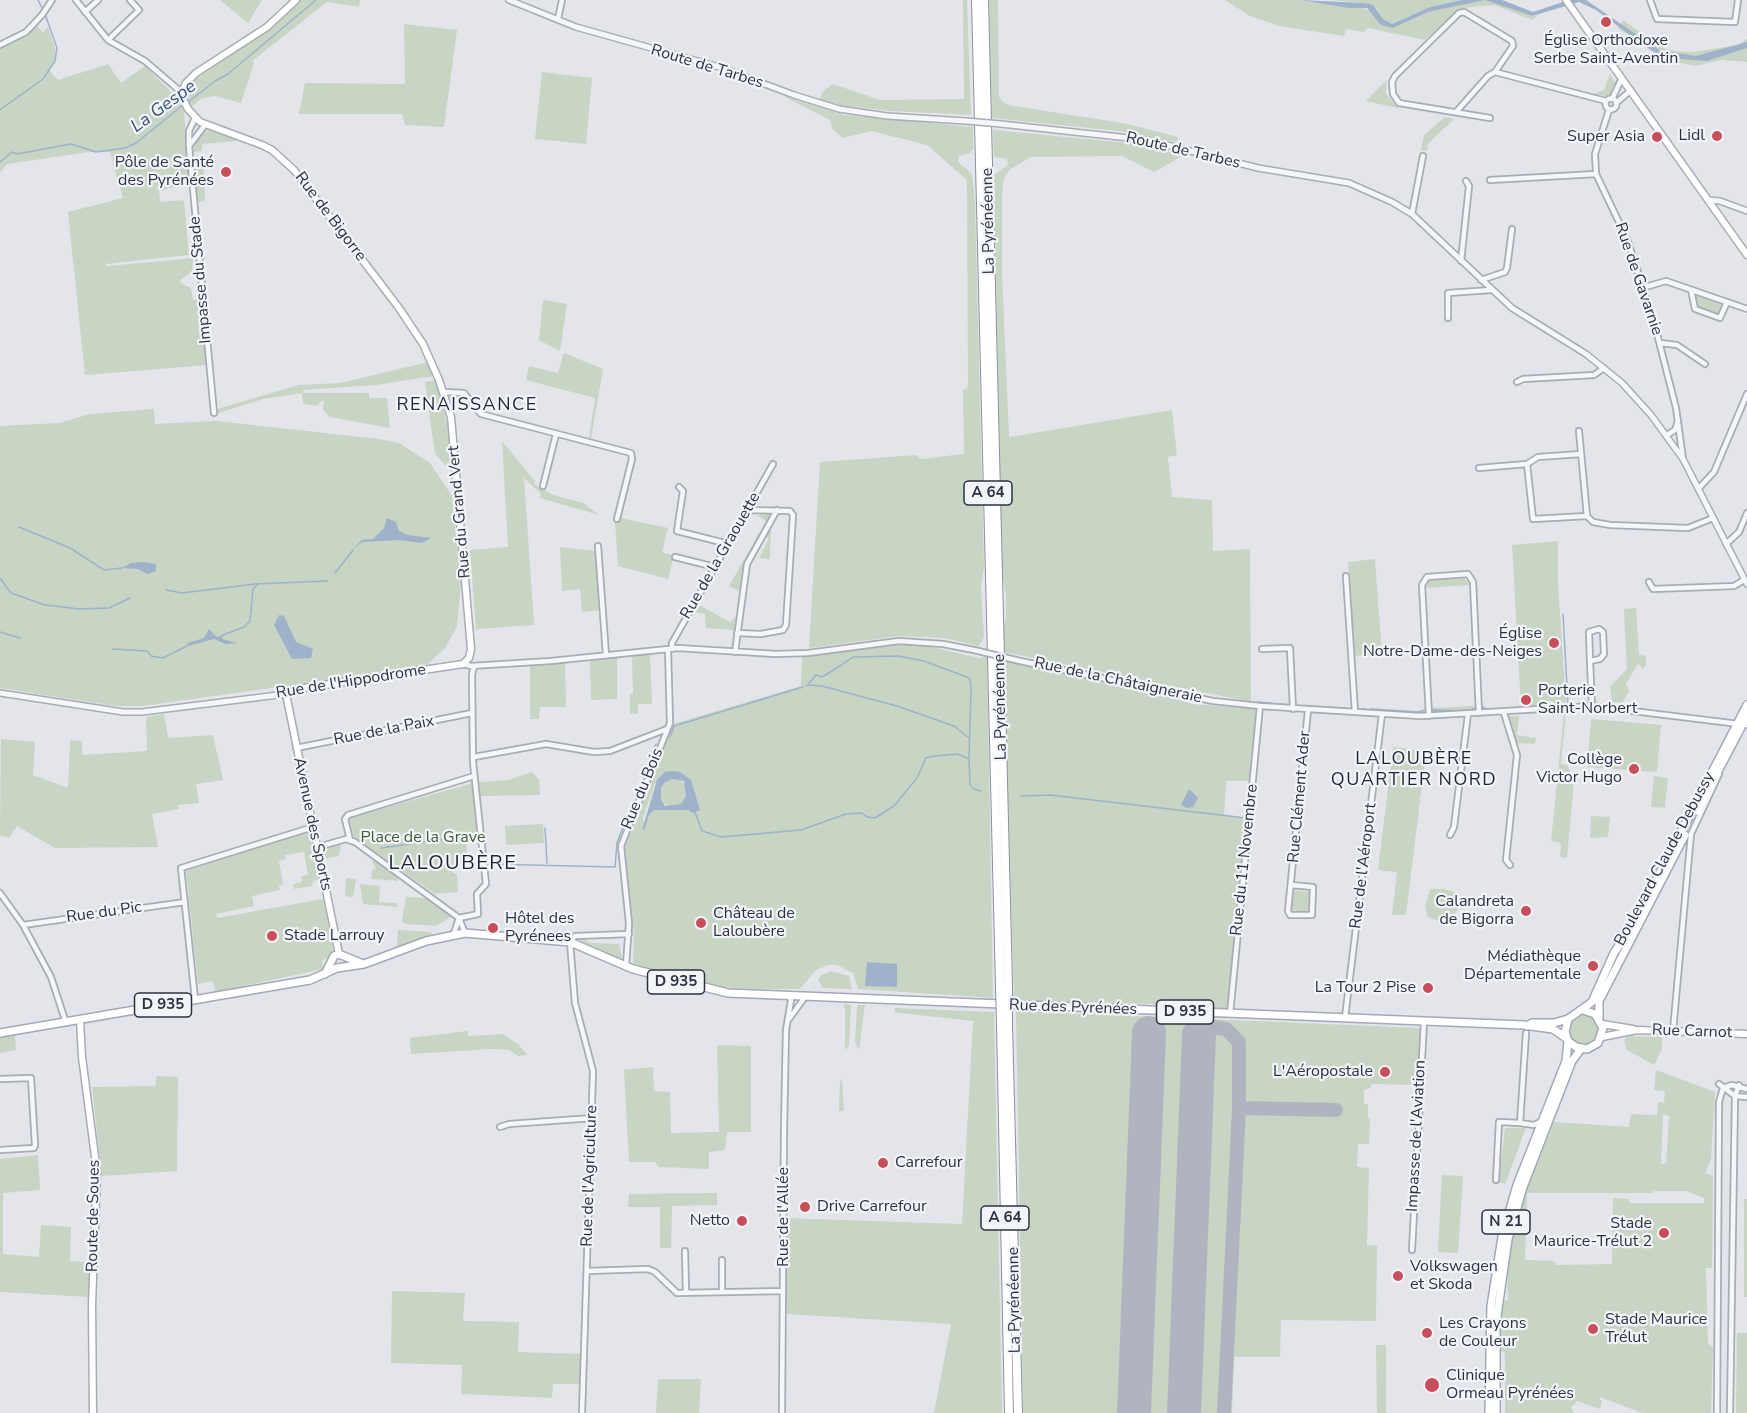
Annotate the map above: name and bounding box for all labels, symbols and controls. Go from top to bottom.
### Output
marker: Église Orthodoxe Serbe Saint-Aventin [1599,15,1613,29]
place label: Église Orthodoxe Serbe Saint-Aventin [1534,31,1678,69]
street label: Route de Tarbes [648,41,766,93]
water label: La Gespe [127,76,201,138]
place label: Lidl [1679,126,1705,146]
place label: Super Asia [1567,127,1645,147]
street label: Route de Tarbes [1124,129,1242,173]
marker: Lidl [1710,129,1724,143]
marker: Super Asia [1650,130,1664,144]
place label: Pôle de Santé des Pyrénées [115,153,214,191]
marker: Pôle de Santé des Pyrénées [219,165,233,179]
street label: La Pyrénéenne [978,168,1000,274]
street label: Rue de Bigorre [290,169,370,265]
street label: Impasse du Stade [186,216,216,344]
street label: Rue de Gavarnie [1610,220,1666,338]
district label: RENAISSANCE [396,395,538,417]
street label: Rue du Grand Vert [445,445,475,579]
road number: A 64 [964,481,1012,505]
street label: Rue de la Graouette [677,489,765,623]
place label: Église Notre-Dame-des-Neiges [1363,624,1542,662]
marker: Église Notre-Dame-des-Neiges [1547,636,1561,650]
street label: La Pyrénéenne [990,654,1012,760]
street label: Rue de la Châtaigneraie [1032,654,1204,708]
street label: Rue de l'Hippodrome [275,661,427,703]
place label: Porterie Saint-Norbert [1538,681,1637,719]
marker: Porterie Saint-Norbert [1519,693,1533,707]
street label: Rue de la Paix [332,712,436,750]
street label: Rue Clément Ader [1285,730,1315,864]
street label: Rue du Bois [618,746,668,832]
district label: LALOUBÈRE QUARTIER NORD [1331,749,1497,792]
place label: Collège Victor Hugo [1536,750,1622,788]
street label: Avenue des Sports [289,756,335,892]
marker: Collège Victor Hugo [1627,762,1641,776]
street label: Boulevard Claude Debussy [1611,769,1719,949]
street label: Rue du 11 Novembre [1227,783,1263,937]
street label: Rue de l'Aéroport [1347,802,1381,930]
park label: Place de la Grave [361,828,485,848]
district label: LALOUBÈRE [389,852,517,876]
place label: Calandreta de Bigorra [1435,892,1514,930]
street label: Rue du Pic [65,898,143,928]
place label: Château de Laloubère [713,904,795,942]
marker: Calandreta de Bigorra [1519,904,1533,918]
place label: Hôtel des Pyrénees [505,909,574,947]
marker: Château de Laloubère [694,916,708,930]
marker: Hôtel des Pyrénees [486,921,500,935]
place label: Stade Larrouy [284,926,384,946]
marker: Stade Larrouy [265,929,279,943]
place label: Médiathèque Départementale [1464,947,1581,985]
marker: Médiathèque Départementale [1586,959,1600,973]
road number: D 935 [648,970,704,994]
place label: La Tour 2 Pise [1315,978,1416,998]
marker: La Tour 2 Pise [1421,981,1435,995]
road number: D 935 [134,993,192,1017]
street label: Rue des Pyrénées [1009,996,1137,1020]
road number: D 935 [1156,1000,1214,1024]
street label: Rue Carnot [1651,1021,1733,1043]
street label: Impasse de l'Aviation [1403,1059,1431,1213]
place label: L'Aéropostale [1273,1062,1373,1082]
marker: L'Aéropostale [1378,1065,1392,1079]
street label: Rue de l'Agriculture [578,1105,602,1247]
place label: Carrefour [895,1153,963,1173]
marker: Carrefour [876,1156,890,1170]
street label: Route de Soues [83,1160,105,1272]
street label: Rue de l'Allée [774,1167,794,1267]
place label: Drive Carrefour [817,1197,927,1217]
marker: Drive Carrefour [798,1200,812,1214]
road number: A 64 [981,1206,1029,1230]
road number: N 21 [1482,1210,1530,1234]
place label: Netto [690,1211,730,1231]
marker: Netto [735,1214,749,1228]
place label: Stade Maurice-Trélut 2 [1534,1214,1652,1252]
marker: Stade Maurice-Trélut 2 [1657,1226,1671,1240]
street label: La Pyrénéenne [1004,1247,1026,1353]
place label: Volkswagen et Skoda [1410,1257,1498,1295]
marker: Volkswagen et Skoda [1391,1269,1405,1283]
place label: Stade Maurice Trélut [1605,1310,1707,1348]
place label: Les Crayons de Couleur [1439,1314,1527,1352]
marker: Stade Maurice Trélut [1586,1322,1600,1336]
marker: Les Crayons de Couleur [1420,1326,1434,1340]
place label: Clinique Ormeau Pyrénées [1446,1366,1574,1404]
marker: Clinique Ormeau Pyrénées [1423,1376,1441,1394]

